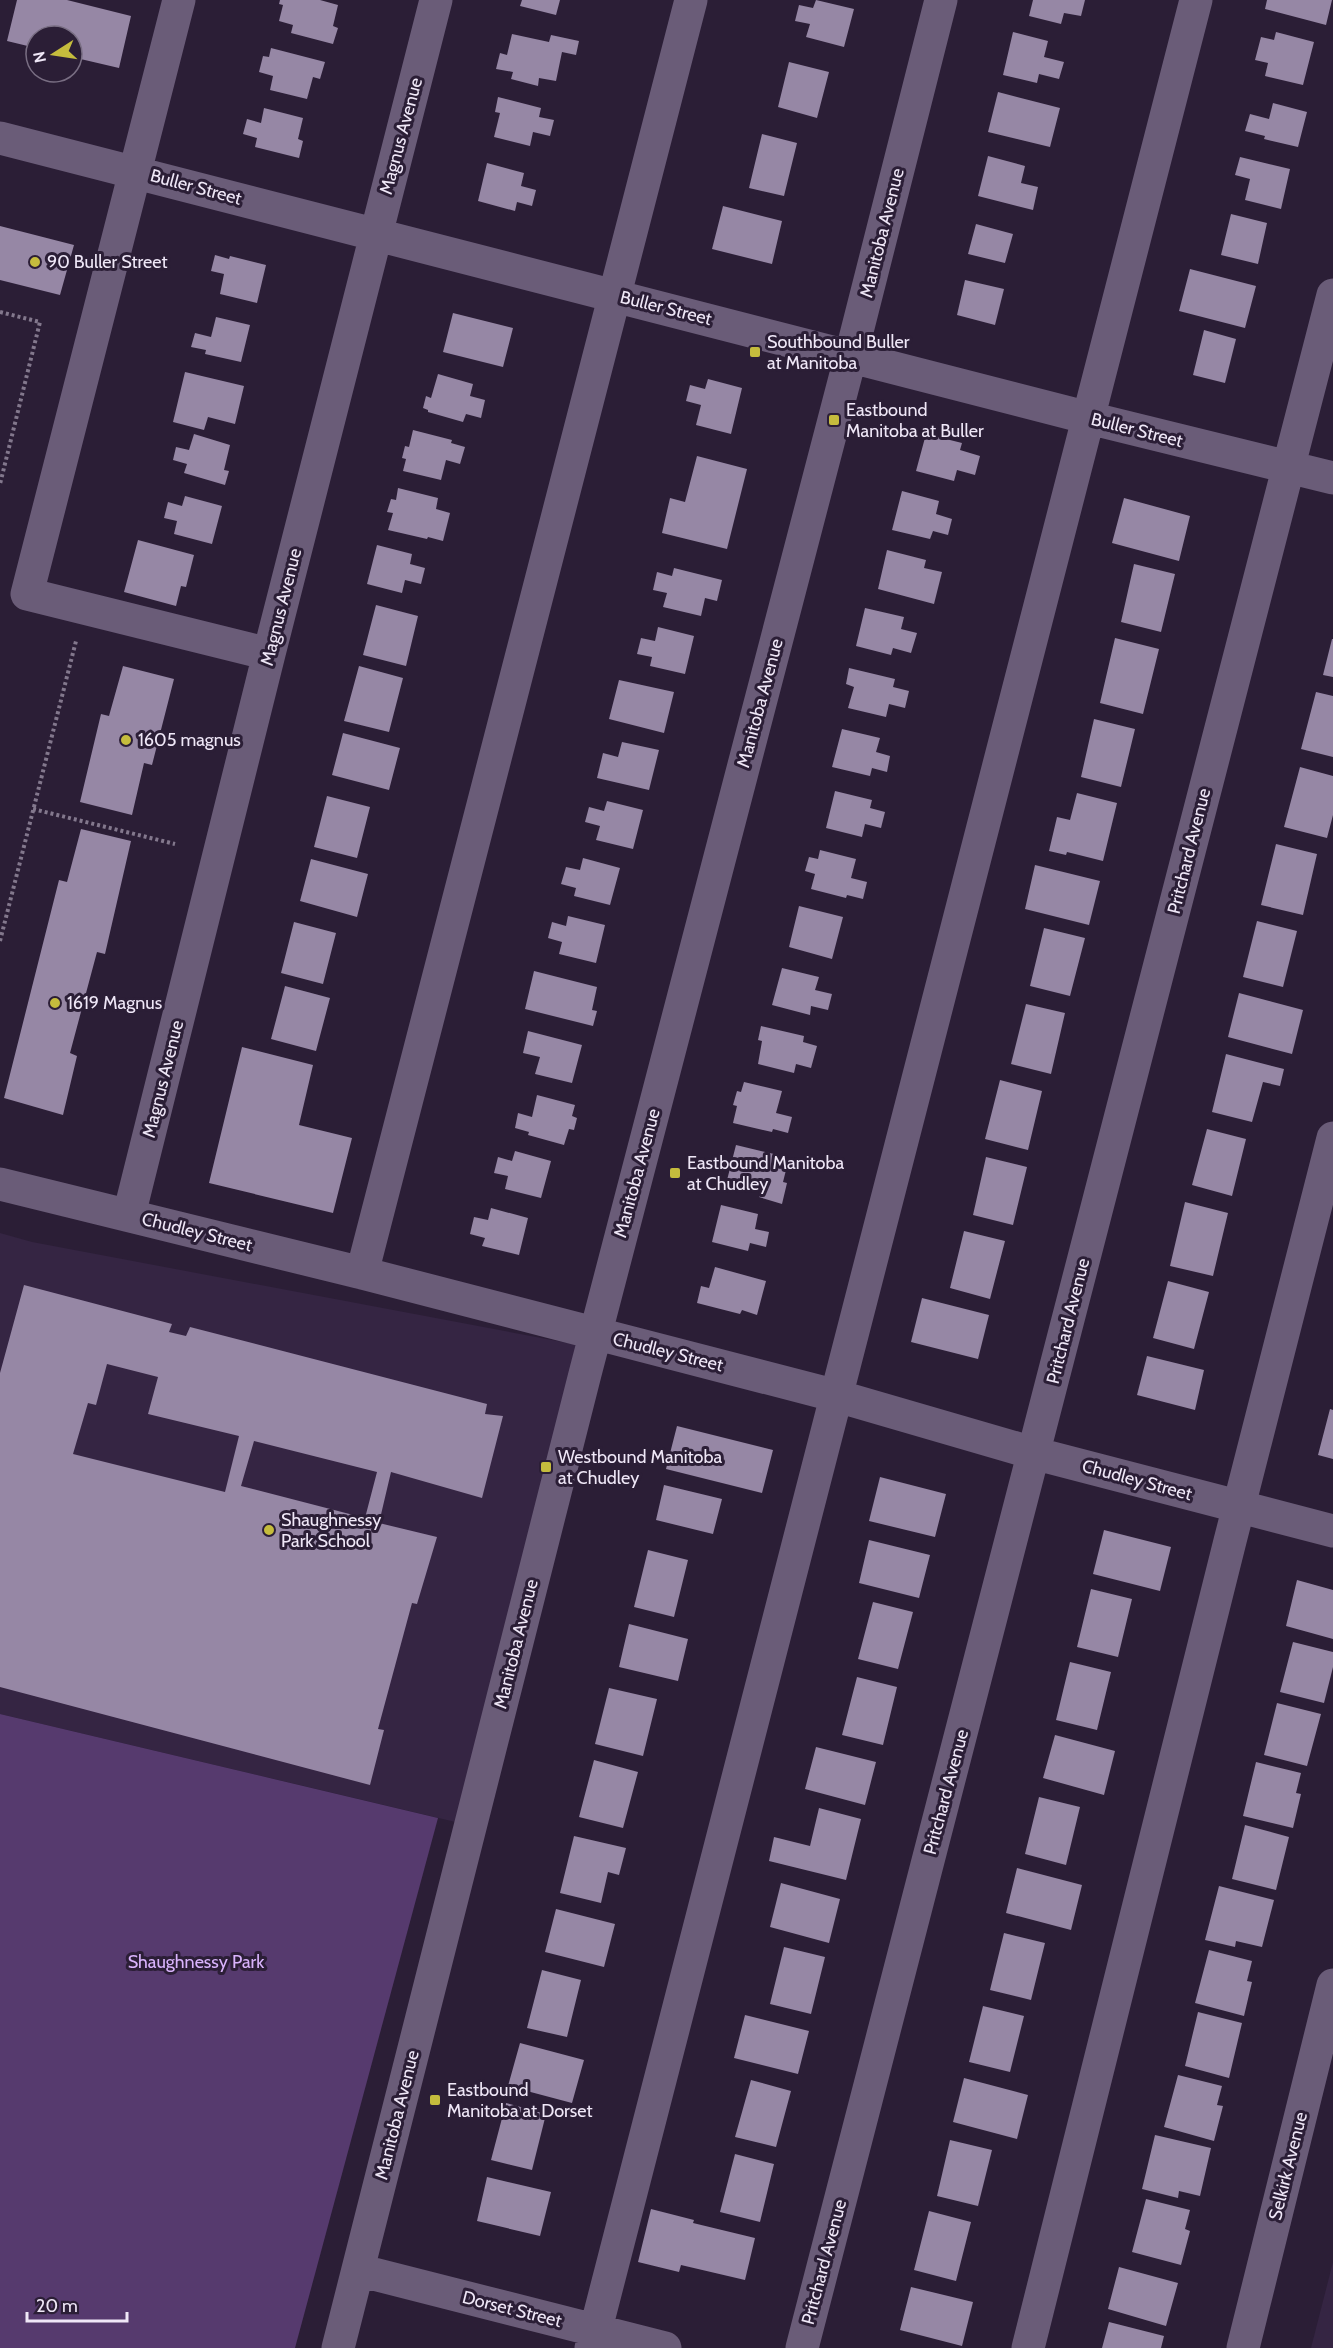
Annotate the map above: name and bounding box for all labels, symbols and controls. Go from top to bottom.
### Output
north arrow [24,24,84,84]
text: N [29,50,50,65]
street label: Magnus Avenue [375,75,427,197]
street label: Buller Street [148,164,244,210]
street label: Manitoba Avenue [855,166,909,300]
place label: 90 Buller Street [47,251,168,273]
marker: 90 Buller Street [28,255,42,269]
street label: Buller Street [618,286,714,330]
place label: Southbound Buller at Manitoba [767,331,910,374]
marker: Southbound Buller at Manitoba [748,345,762,359]
place label: Eastbound Manitoba at Buller [846,399,984,442]
street label: Buller Street [1089,408,1185,452]
marker: Eastbound Manitoba at Buller [827,413,841,427]
street label: Magnus Avenue [256,546,306,668]
street label: Manitoba Avenue [732,636,788,770]
place label: 1605 magnus [138,729,241,751]
marker: 1605 magnus [119,733,133,747]
street label: Pritchard Avenue [1163,786,1215,916]
place label: 1619 Magnus [67,992,162,1014]
marker: 1619 Magnus [48,996,62,1010]
street label: Magnus Avenue [138,1018,188,1140]
street label: Manitoba Avenue [609,1106,665,1240]
place label: Eastbound Manitoba at Chudley [687,1152,844,1195]
marker: Eastbound Manitoba at Chudley [668,1166,682,1180]
street label: Chudley Street [140,1208,254,1256]
street label: Pritchard Avenue [1042,1256,1094,1386]
street label: Chudley Street [611,1328,725,1376]
place label: Westbound Manitoba at Chudley [558,1446,722,1489]
street label: Chudley Street [1080,1455,1194,1505]
marker: Westbound Manitoba at Chudley [539,1460,553,1474]
place label: Shaughnessy Park School [281,1509,381,1552]
marker: Shaughnessy Park School [262,1523,276,1537]
street label: Manitoba Avenue [489,1577,543,1711]
street label: Pritchard Avenue [919,1727,973,1857]
park label: Shaughnessy Park [128,1951,265,1973]
street label: Manitoba Avenue [370,2048,424,2182]
place label: Eastbound Manitoba at Dorset [447,2079,592,2122]
marker: Eastbound Manitoba at Dorset [428,2093,442,2107]
street label: Selkirk Avenue [1264,2110,1312,2222]
street label: Pritchard Avenue [797,2197,851,2327]
scale bar [27,2285,128,2323]
street label: Dorset Street [460,2286,564,2332]
text: 20 m [36,2295,78,2317]

